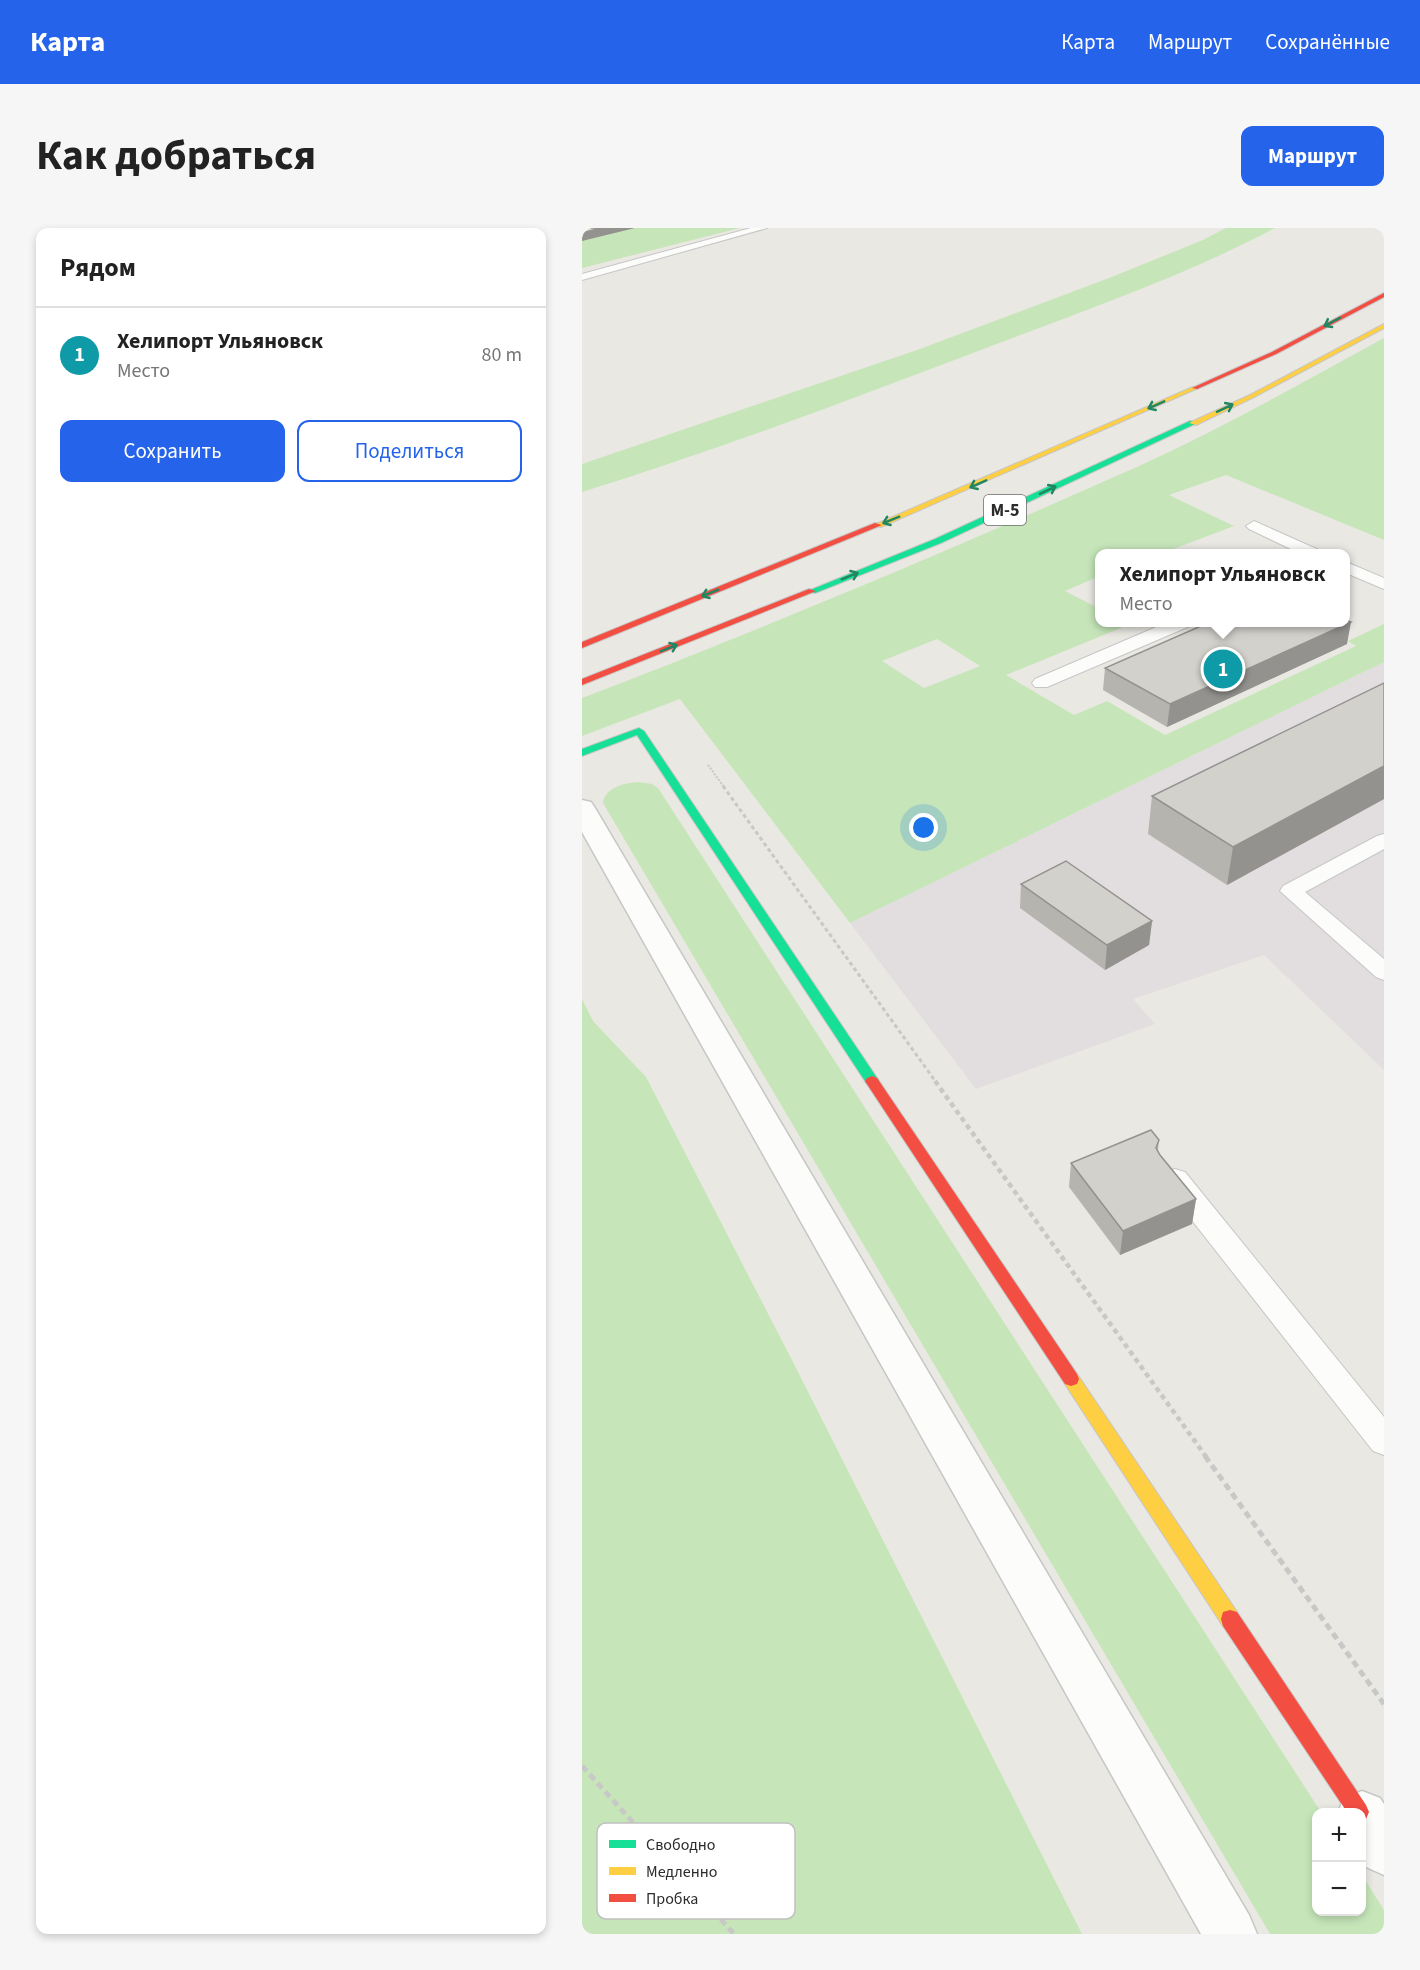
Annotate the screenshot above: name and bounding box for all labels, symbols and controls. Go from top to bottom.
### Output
text: Карта [30,22,105,62]
text: Карта [1061,27,1115,57]
text: Маршрут [1148,27,1232,57]
text: Сохранённые [1265,27,1390,57]
text: Как добраться [36,126,316,186]
button: Маршрут [1241,126,1384,186]
text: Рядом [60,249,136,286]
one-way arrow [1324,317,1342,328]
text: Хелипорт Ульяновск [117,325,323,357]
text: 1 [74,341,85,369]
text: 80 m [482,341,522,369]
text: Место [117,357,170,385]
one-way arrow [1147,401,1165,412]
one-way arrow [1216,402,1234,413]
button: Сохранить [60,420,285,482]
button: Поделиться [297,420,522,482]
one-way arrow [969,479,987,490]
one-way arrow [1039,483,1057,495]
road number: М-5 [984,495,1026,525]
one-way arrow [882,515,901,526]
popup [1095,549,1350,627]
text: Хелипорт Ульяновск [1119,558,1326,590]
one-way arrow [840,570,859,581]
one-way arrow [702,588,720,599]
text: Место [1119,590,1173,618]
one-way arrow [659,642,678,653]
pin: 1 [1204,646,1242,692]
your location [909,813,938,842]
map controls [1312,1808,1366,1916]
button: + [1312,1808,1366,1862]
legend [597,1823,795,1919]
text: Свободно [646,1834,716,1856]
text: Медленно [646,1861,717,1883]
button: − [1312,1862,1366,1916]
text: Пробка [646,1888,698,1910]

